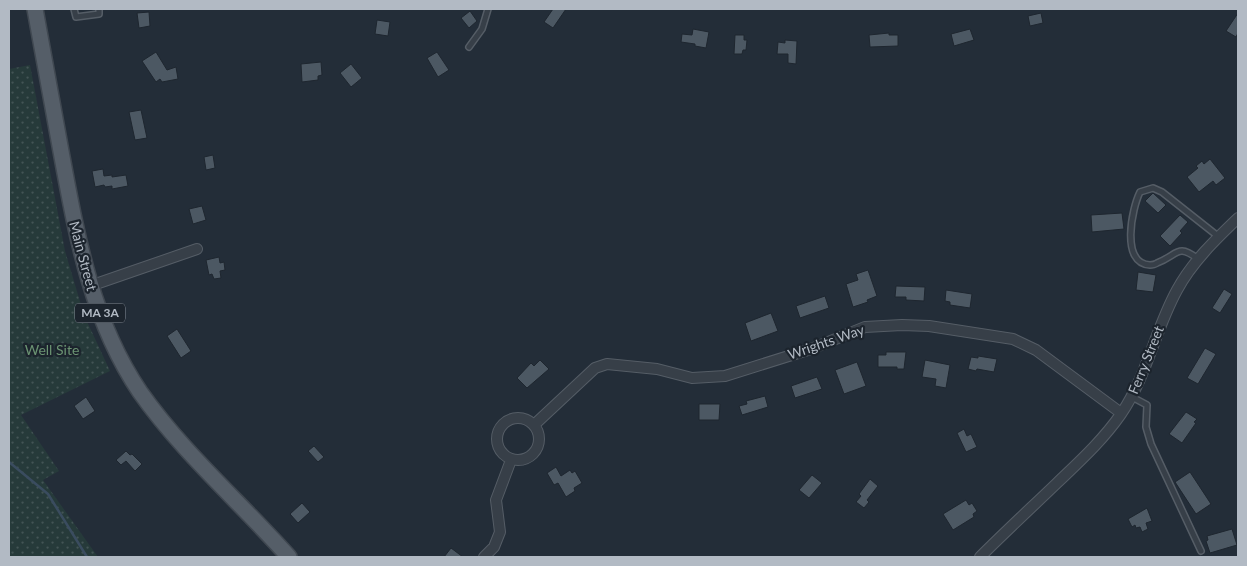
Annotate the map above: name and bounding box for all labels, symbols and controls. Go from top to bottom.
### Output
street label: Main Street [66,219,101,293]
road number: MA 3A [75,304,125,322]
street label: Wrights Way [785,320,867,363]
street label: Ferry Street [1124,323,1167,396]
park label: Well Site [25,341,79,358]

